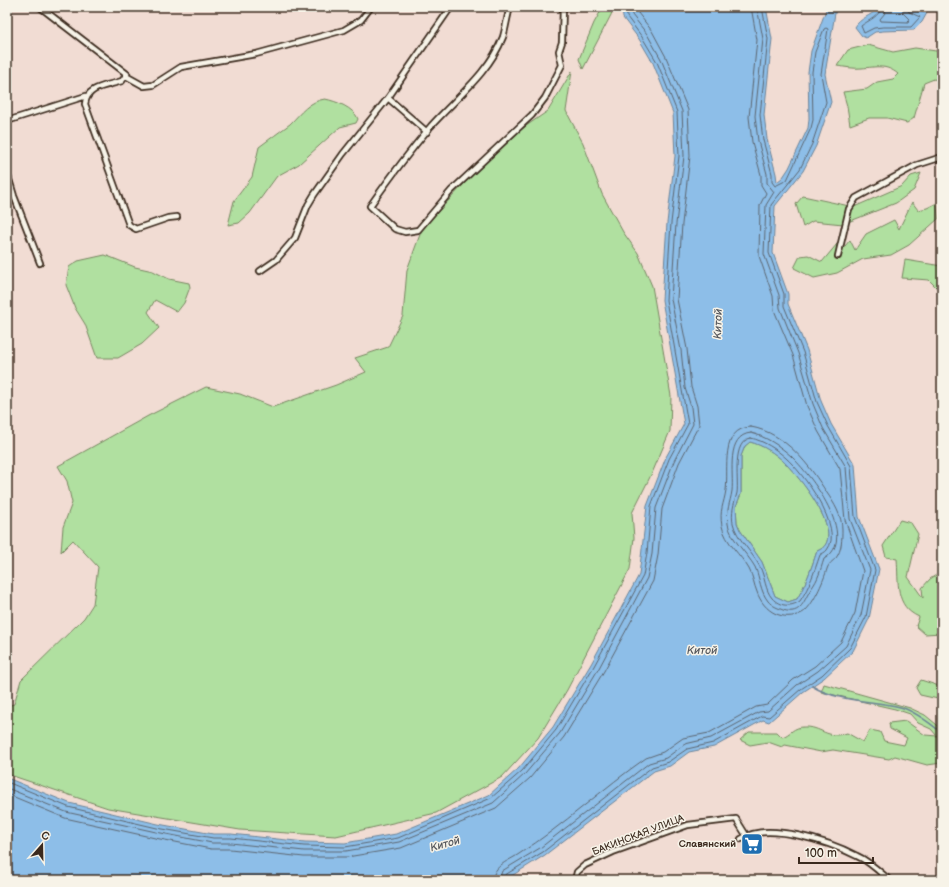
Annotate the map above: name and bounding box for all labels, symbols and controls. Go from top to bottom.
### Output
water label: Китой [711,308,725,339]
water label: Китой [687,644,718,657]
street label: БАКИНСКАЯ УЛИЦА [590,812,686,858]
north arrow [22,825,62,865]
text: С [39,829,51,844]
supermarket icon: Славянский [739,831,765,857]
water label: Китой [429,833,462,854]
place label: Славянский [679,838,736,850]
scale bar [799,839,873,865]
text: 100 m [805,846,837,861]

